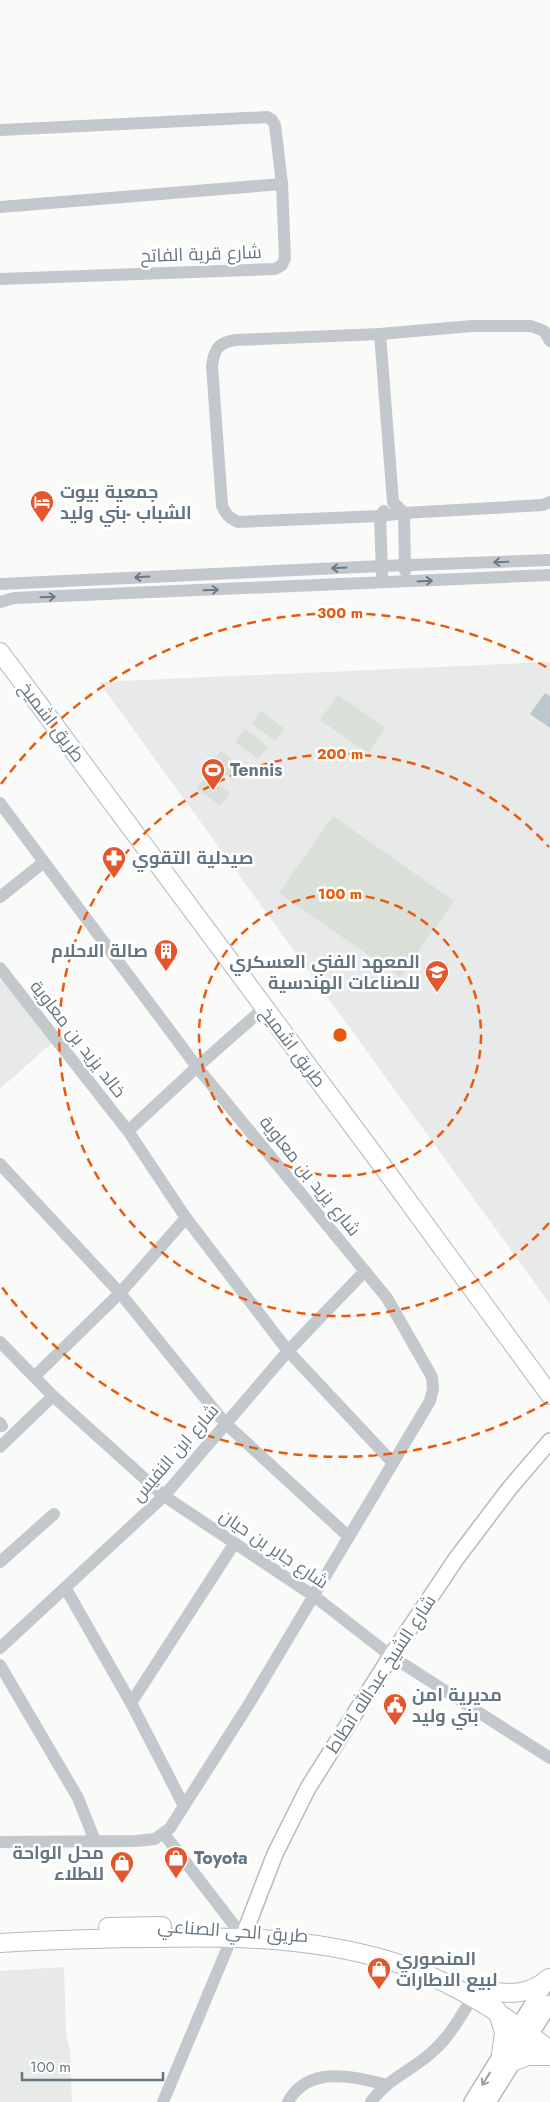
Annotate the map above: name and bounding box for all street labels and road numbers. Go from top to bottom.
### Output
street label: شارع قرية الفاتح [140,239,262,269]
street label: طريق اشميخ [13,676,91,768]
street label: خالد يزيد بن معاوية [24,975,132,1103]
street label: طريق اشميخ [254,1001,332,1093]
street label: شارع يزيد بن معاوية [253,1110,367,1242]
street label: شارع ابن النفيس [125,1398,225,1508]
street label: شارع جابر بن حيان [214,1503,334,1595]
street label: شارع الشيخ عبدالله انطاط [320,1590,442,1758]
street label: طريق الحي الصناعي [157,1913,309,1950]

